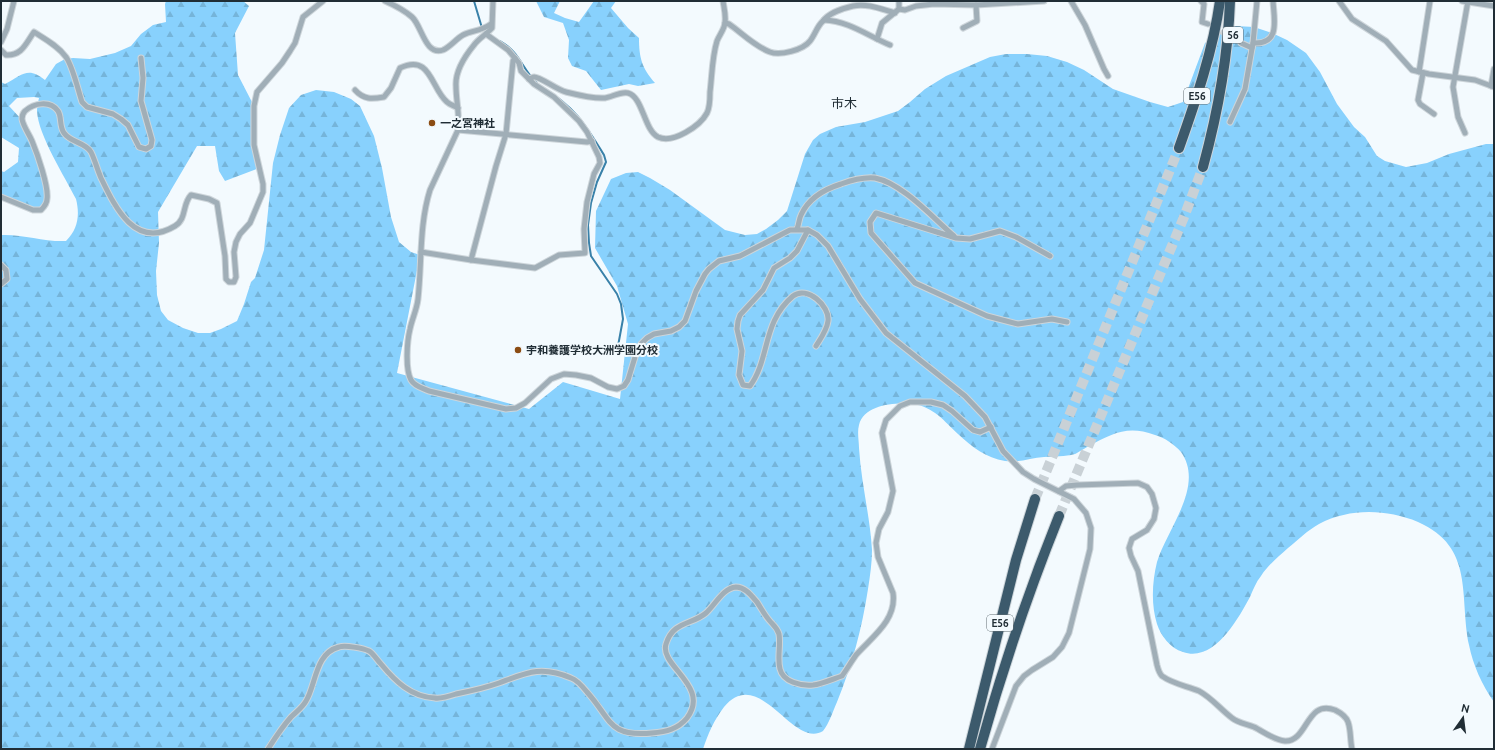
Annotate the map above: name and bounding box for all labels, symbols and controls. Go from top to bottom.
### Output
road number: 56 [1223,27,1243,43]
road number: E56 [1184,88,1210,104]
district label: 市木 [831,96,857,110]
place label: 一之宮神社 [440,117,495,129]
marker: 一之宮神社 [427,118,437,128]
place label: 宇和養護学校大洲学園分校 [526,344,658,356]
marker: 宇和養護学校大洲学園分校 [513,345,523,355]
road number: E56 [987,615,1013,631]
north arrow [1443,698,1483,738]
text: N [1460,701,1471,715]

